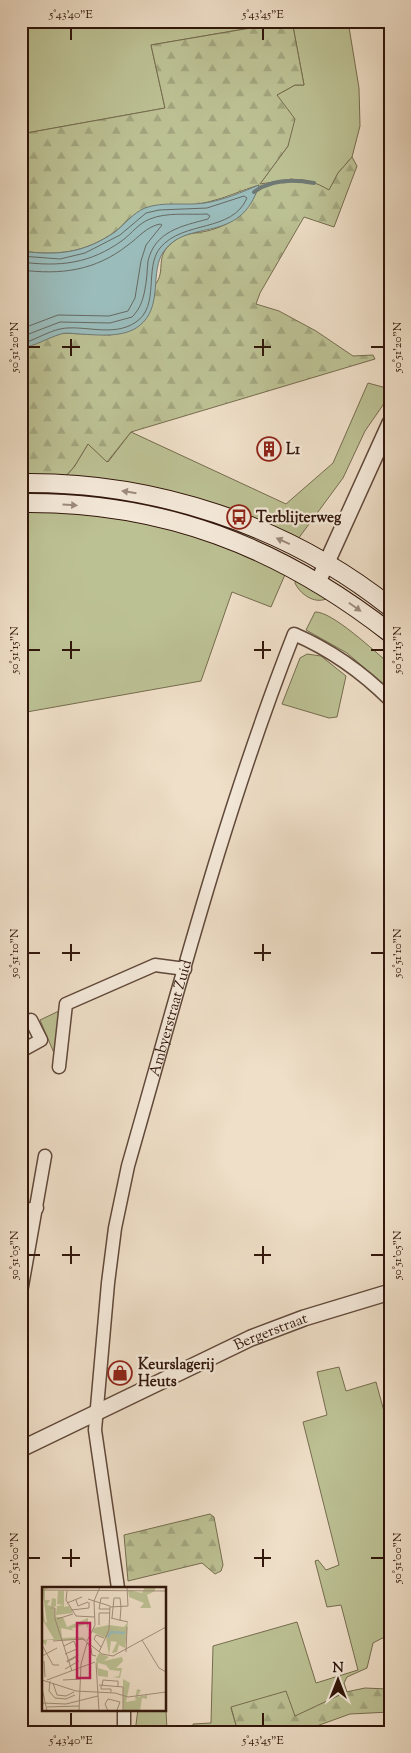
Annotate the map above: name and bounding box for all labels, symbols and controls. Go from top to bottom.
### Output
text: 5°43'40"E [48,6,94,24]
text: 5°43'45"E [241,6,285,24]
text: 50°51'20"N [6,321,24,373]
text: 50°51'20"N [389,321,407,373]
building icon: L1 [256,436,282,462]
place label: L1 [286,440,301,461]
one-way arrow [120,487,136,495]
one-way arrow [62,501,78,509]
bus stop icon: Terblijterweg [226,504,252,530]
place label: Terblijterweg [256,508,342,529]
one-way arrow [276,536,290,544]
one-way arrow [348,602,362,612]
text: 50°51'15"N [6,626,24,675]
text: 50°51'15"N [389,626,407,675]
text: 50°51'10"N [6,928,24,979]
text: 50°51'10"N [389,928,407,979]
street label: Ambyerstraat Zuid [145,957,198,1079]
text: 50°51'05"N [6,1230,24,1281]
text: 50°51'05"N [389,1230,407,1281]
street label: Bergerstraat [231,1309,310,1357]
place label: Keurslagerij Heuts [138,1355,215,1393]
shop icon: Keurslagerij Heuts [107,1360,133,1386]
text: 50°51'00"N [6,1532,24,1585]
text: 50°51'00"N [389,1532,407,1585]
inset map [42,1587,166,1710]
north arrow [314,1656,364,1706]
text: N [332,1659,344,1679]
text: 5°43'40"E [48,1732,94,1750]
text: 5°43'45"E [241,1732,285,1750]

